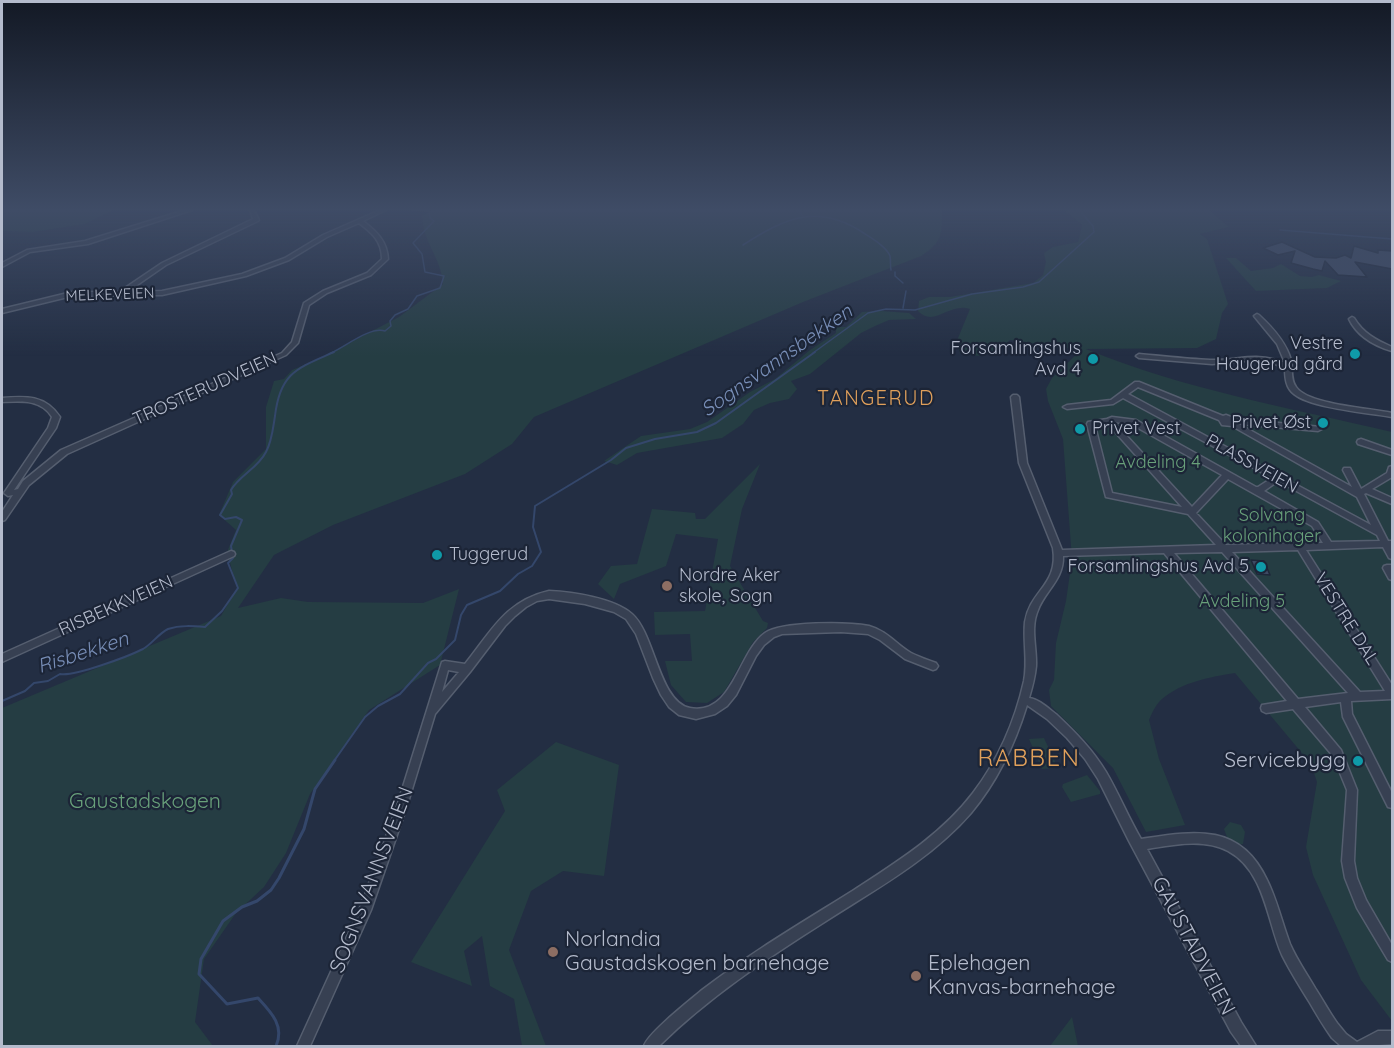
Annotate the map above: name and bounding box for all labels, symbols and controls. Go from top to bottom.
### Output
street label: MELKEVEIEN [65,284,155,306]
water label: Sognsvannsbekken [697,300,857,422]
place label: Vestre Haugerud gård [1216,333,1343,376]
place label: Forsamlingshus Avd 4 [951,338,1081,380]
marker: Vestre Haugerud gård [1348,347,1362,361]
street label: TROSTERUDVEIEN [130,348,280,430]
marker: Forsamlingshus Avd 4 [1086,352,1100,366]
district label: TANGERUD [817,387,935,411]
place label: Privet Øst [1231,412,1311,434]
marker: Privet Øst [1316,416,1330,430]
place label: Privet Vest [1092,418,1180,440]
marker: Privet Vest [1073,422,1087,436]
street label: PLASSVEIEN [1202,430,1302,498]
park label: Avdeling 4 [1115,452,1201,474]
park label: Solvang kolonihager [1223,505,1321,548]
place label: Tuggerud [449,544,528,566]
marker: Tuggerud [430,548,444,562]
place label: Forsamlingshus Avd 5 [1067,556,1249,578]
marker: Forsamlingshus Avd 5 [1254,560,1268,574]
place label: Nordre Aker skole, Sogn [679,565,780,608]
street label: VESTRE DAL [1309,569,1383,669]
street label: RISBEKKVEIEN [55,571,177,641]
marker: Nordre Aker skole, Sogn [660,579,674,593]
park label: Avdeling 5 [1199,591,1285,613]
water label: Risbekken [34,627,132,679]
district label: RABBEN [978,745,1080,773]
place label: Servicebygg [1224,748,1346,774]
marker: Servicebygg [1351,754,1365,768]
street label: SOGNSVANNSVEIEN [325,783,419,977]
park label: Gaustadskogen [69,789,221,815]
street label: GAUSTADVEIEN [1146,873,1240,1019]
place label: Norlandia Gaustadskogen barnehage [565,927,829,977]
marker: Norlandia Gaustadskogen barnehage [546,945,560,959]
place label: Eplehagen Kanvas-barnehage [928,951,1116,1001]
marker: Eplehagen Kanvas-barnehage [909,969,923,983]

